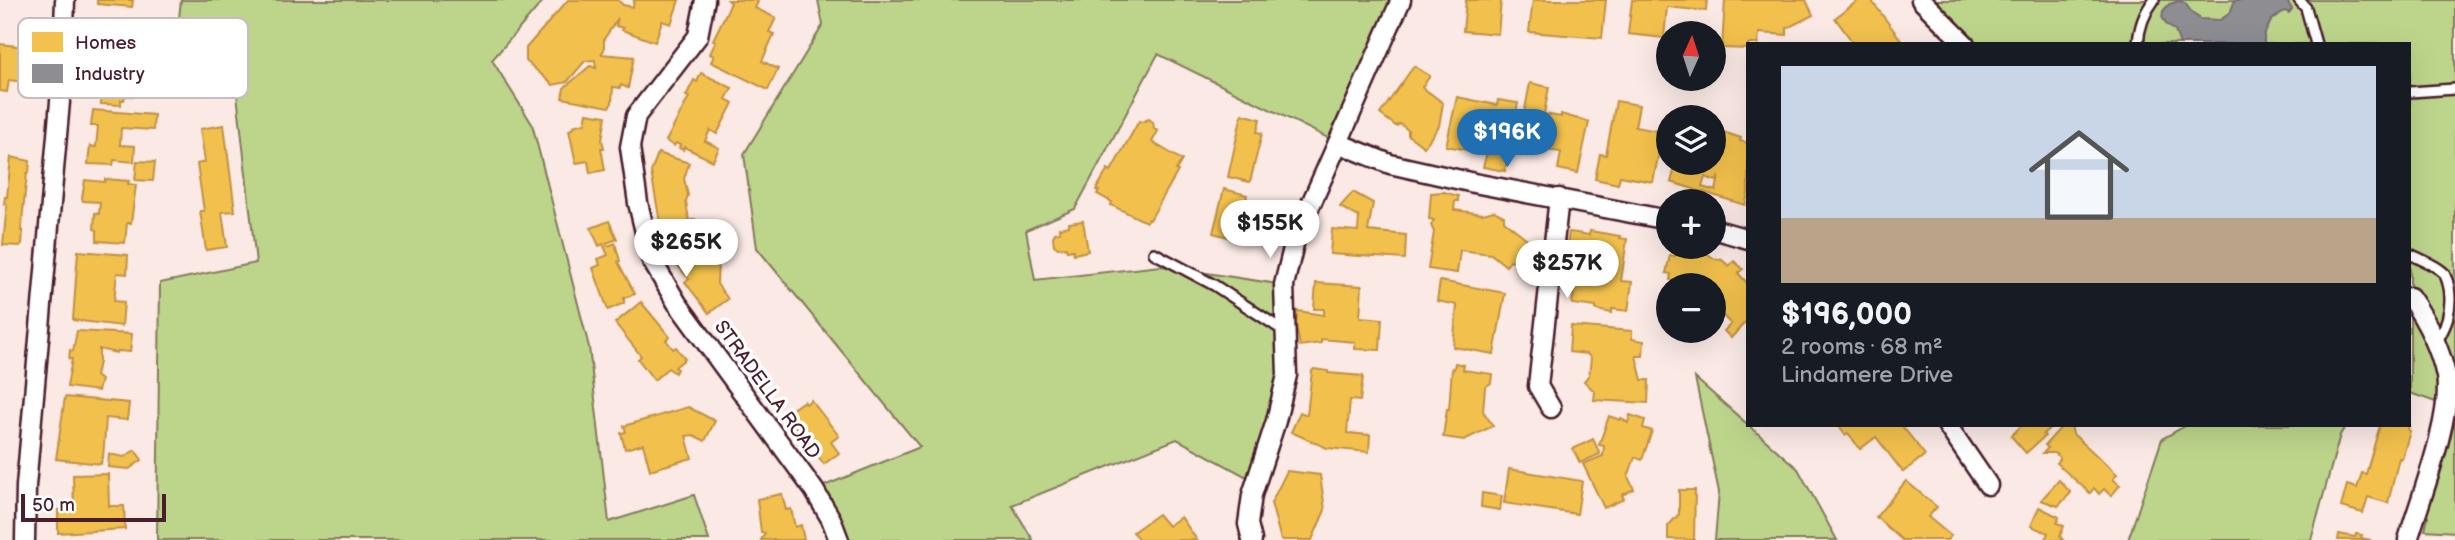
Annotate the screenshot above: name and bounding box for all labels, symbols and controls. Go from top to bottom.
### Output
legend [18,18,248,98]
north arrow [1656,21,1726,91]
map controls [1656,21,1726,343]
text: Homes [75,32,136,55]
text: Industry [75,63,145,86]
button: layers [1656,105,1726,175]
pin: $196K [1458,110,1556,169]
icon: home [2016,112,2142,238]
text: $196K [1473,118,1541,146]
button: + [1656,189,1726,259]
pin: $155K [1221,201,1319,260]
text: $155K [1236,209,1304,237]
pin: $265K [637,219,735,279]
text: $265K [650,228,722,256]
pin: $257K [1518,240,1616,300]
text: $257K [1532,249,1602,277]
button: − [1656,273,1726,343]
text: $196,000 [1781,297,1912,333]
street label: STRADELLA ROAD [709,316,825,464]
text: 2 rooms · 68 m² [1781,333,1943,361]
text: Lindamere Drive [1781,361,1953,389]
scale bar [21,491,166,523]
text: 50 m [32,494,75,517]

